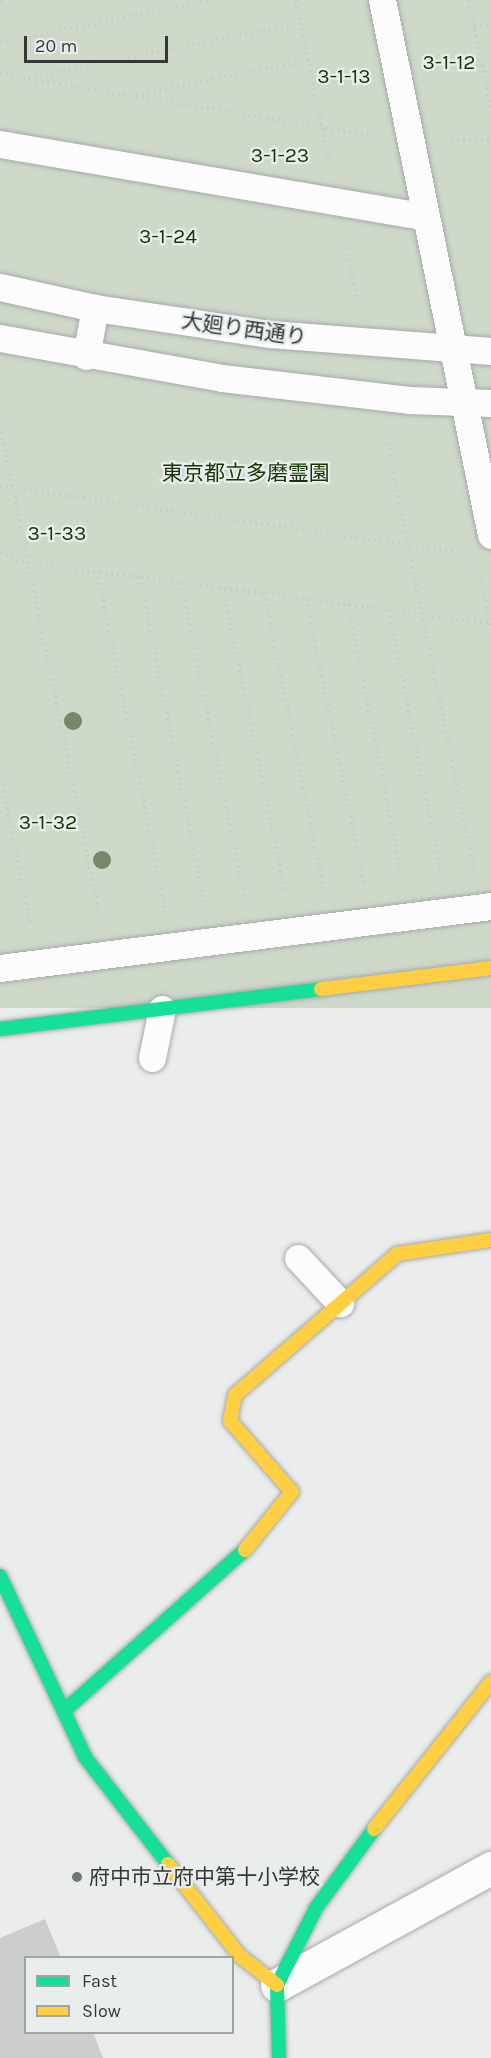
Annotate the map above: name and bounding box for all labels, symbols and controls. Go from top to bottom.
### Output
scale bar [27,24,171,62]
text: 20 m [35,35,77,57]
park label: 3-1-12 [422,49,476,75]
park label: 3-1-13 [317,63,371,89]
park label: 3-1-23 [251,142,309,168]
park label: 3-1-24 [139,223,197,249]
street label: 大廻り西通り [180,308,308,350]
park label: 東京都立多磨霊園 [162,460,330,486]
park label: 3-1-33 [28,520,86,546]
park label: 3-1-32 [19,809,77,835]
place label: 府中市立府中第十小学校 [89,1864,320,1890]
marker: 府中市立府中第十小学校 [70,1870,84,1884]
legend [24,1956,234,2034]
text: Fast [82,1970,117,1992]
text: Slow [82,2000,121,2022]

